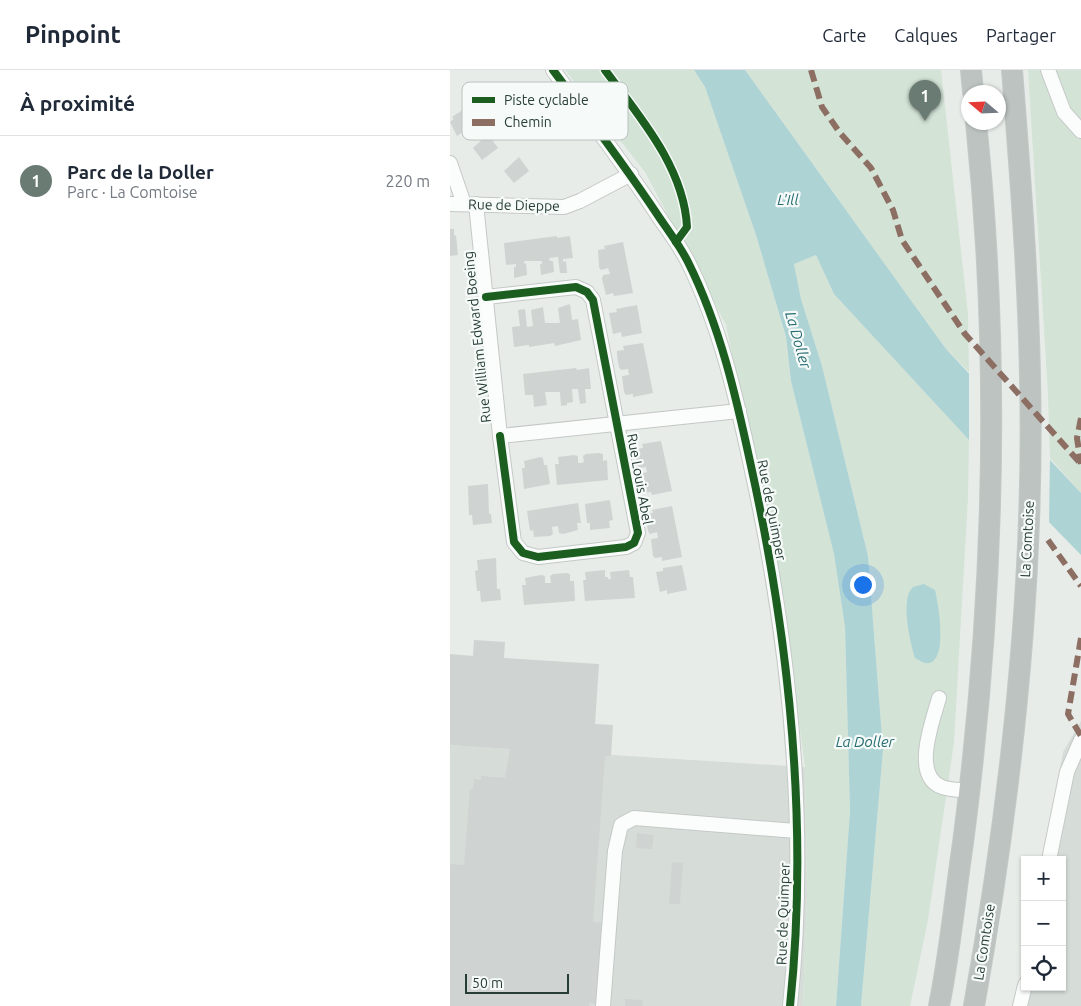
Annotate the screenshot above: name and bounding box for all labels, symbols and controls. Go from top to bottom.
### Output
text: Pinpoint [25,21,121,48]
text: Carte [822,25,866,45]
text: Calques [894,25,958,45]
text: Partager [986,25,1056,45]
pin: 1 [909,80,941,121]
legend [462,82,628,140]
north arrow [961,85,1006,130]
text: À proximité [20,91,135,115]
text: Piste cyclable [504,92,589,108]
text: Chemin [504,114,552,130]
text: Parc de la Doller [67,161,214,183]
text: 1 [31,172,41,190]
text: 220 m [385,172,430,190]
text: Parc · La Comtoise [67,183,198,201]
water label: L'Ill [777,191,799,208]
street label: Rue de Dieppe [468,196,560,214]
street label: Rue William Edward Boeing [460,250,494,424]
water label: La Doller [782,309,815,372]
street label: Rue Louis Abel [624,432,656,526]
street label: Rue de Quimper [754,458,790,562]
street label: La Comtoise [1017,500,1037,578]
your location [850,572,876,598]
water label: La Doller [836,733,896,750]
map controls [1021,856,1066,991]
button: + [1021,856,1066,901]
street label: Rue de Quimper [773,862,793,965]
button: − [1021,901,1066,946]
street label: La Comtoise [970,903,998,981]
button: locate [1021,946,1066,991]
scale bar [465,971,569,994]
text: 50 m [472,975,503,991]

